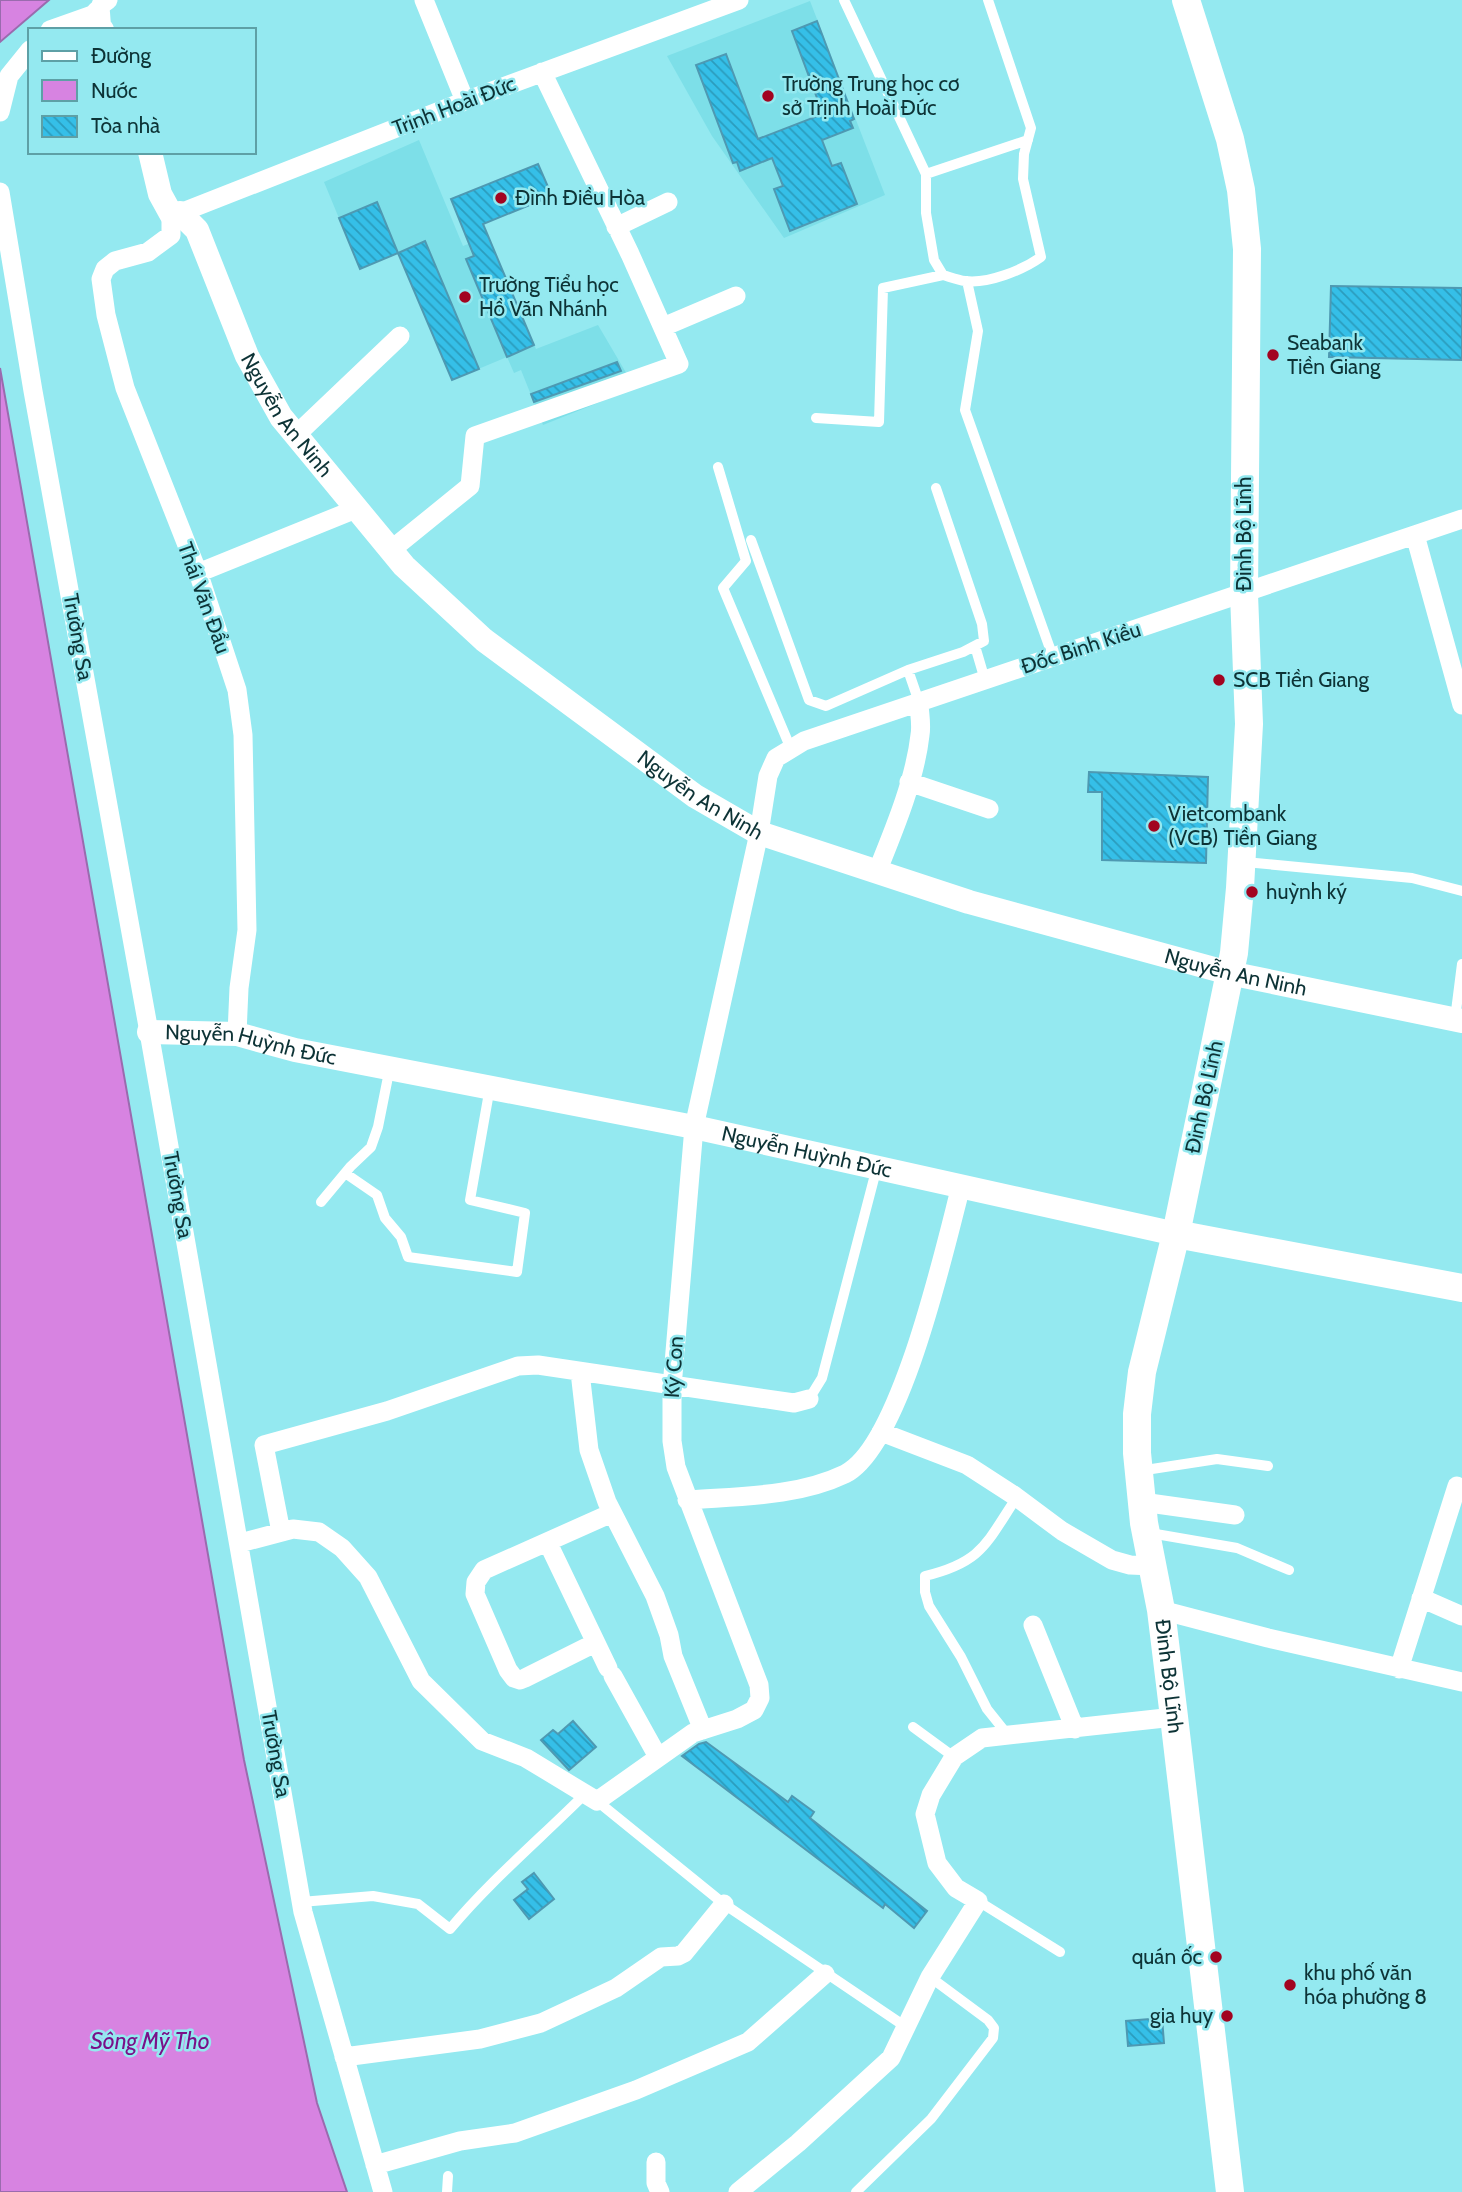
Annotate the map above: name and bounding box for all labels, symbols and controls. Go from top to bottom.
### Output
legend [28,28,256,154]
text: Đường [91,43,152,68]
street label: Trịnh Hoài Đức [389,71,519,140]
place label: Trường Trung học cơ sở Trịnh Hoài Đức [782,71,960,120]
text: Nước [91,78,138,103]
marker: Trường Trung học cơ sở Trịnh Hoài Đức [760,88,776,104]
text: Tòa nhà [91,113,160,138]
place label: Đình Điều Hòa [515,185,645,210]
marker: Đình Điều Hòa [493,190,509,206]
place label: Trường Tiểu học Hồ Văn Nhánh [479,272,619,321]
marker: Trường Tiểu học Hồ Văn Nhánh [457,289,473,305]
place label: Seabank Tiền Giang [1287,330,1381,379]
marker: Seabank Tiền Giang [1265,347,1281,363]
street label: Nguyễn An Ninh [236,349,338,482]
street label: Đinh Bộ Lĩnh [1231,477,1256,591]
street label: Thái Văn Đẩu [173,539,236,657]
street label: Trường Sa [59,592,98,682]
street label: Đốc Binh Kiều [1018,616,1144,679]
place label: SCB Tiền Giang [1233,667,1369,692]
marker: SCB Tiền Giang [1211,672,1227,688]
street label: Nguyễn An Ninh [633,745,768,845]
place label: Vietcombank (VCB) Tiền Giang [1168,801,1317,850]
marker: Vietcombank (VCB) Tiền Giang [1146,818,1162,834]
place label: huỳnh ký [1266,879,1347,904]
marker: huỳnh ký [1244,884,1260,900]
street label: Nguyễn An Ninh [1162,943,1309,1001]
street label: Nguyễn Huỳnh Đức [165,1019,338,1070]
street label: Đinh Bộ Lĩnh [1179,1038,1228,1156]
street label: Nguyễn Huỳnh Đức [719,1121,894,1183]
street label: Trường Sa [159,1150,198,1240]
street label: Ký Con [659,1335,688,1399]
street label: Đinh Bộ Lĩnh [1150,1618,1189,1735]
street label: Trường Sa [257,1709,296,1799]
place label: quán ốc [1132,1944,1202,1969]
marker: quán ốc [1208,1949,1224,1965]
place label: khu phố văn hóa phường 8 [1304,1960,1427,2009]
marker: khu phố văn hóa phường 8 [1282,1977,1298,1993]
place label: gia huy [1150,2003,1213,2028]
marker: gia huy [1219,2008,1235,2024]
water label: Sông Mỹ Tho [90,2027,210,2055]

